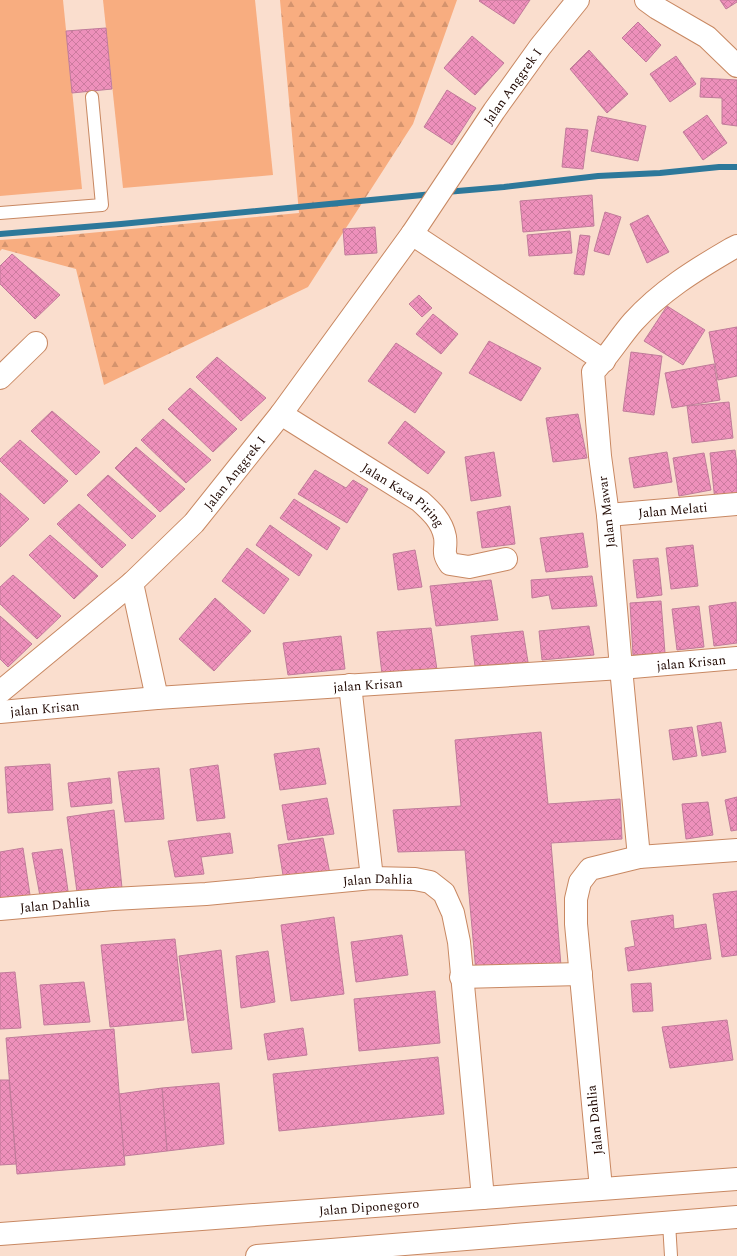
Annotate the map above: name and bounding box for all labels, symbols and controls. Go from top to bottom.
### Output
street label: Jalan Anggrek I [478,44,547,129]
street label: Jalan Anggrek I [199,432,271,515]
street label: Jalan Kaca Piring [358,458,449,531]
street label: Jalan Mawar [593,475,621,549]
street label: Jalan Melati [637,498,708,523]
street label: jalan Krisan [656,650,727,676]
street label: jalan Krisan [333,673,404,698]
street label: jalan Krisan [9,696,81,722]
street label: Jalan Dahlia [342,869,414,892]
street label: Jalan Dahlia [19,892,91,918]
street label: Jalan Dahlia [581,1083,609,1156]
street label: Jalan Diponegoro [318,1194,420,1221]

